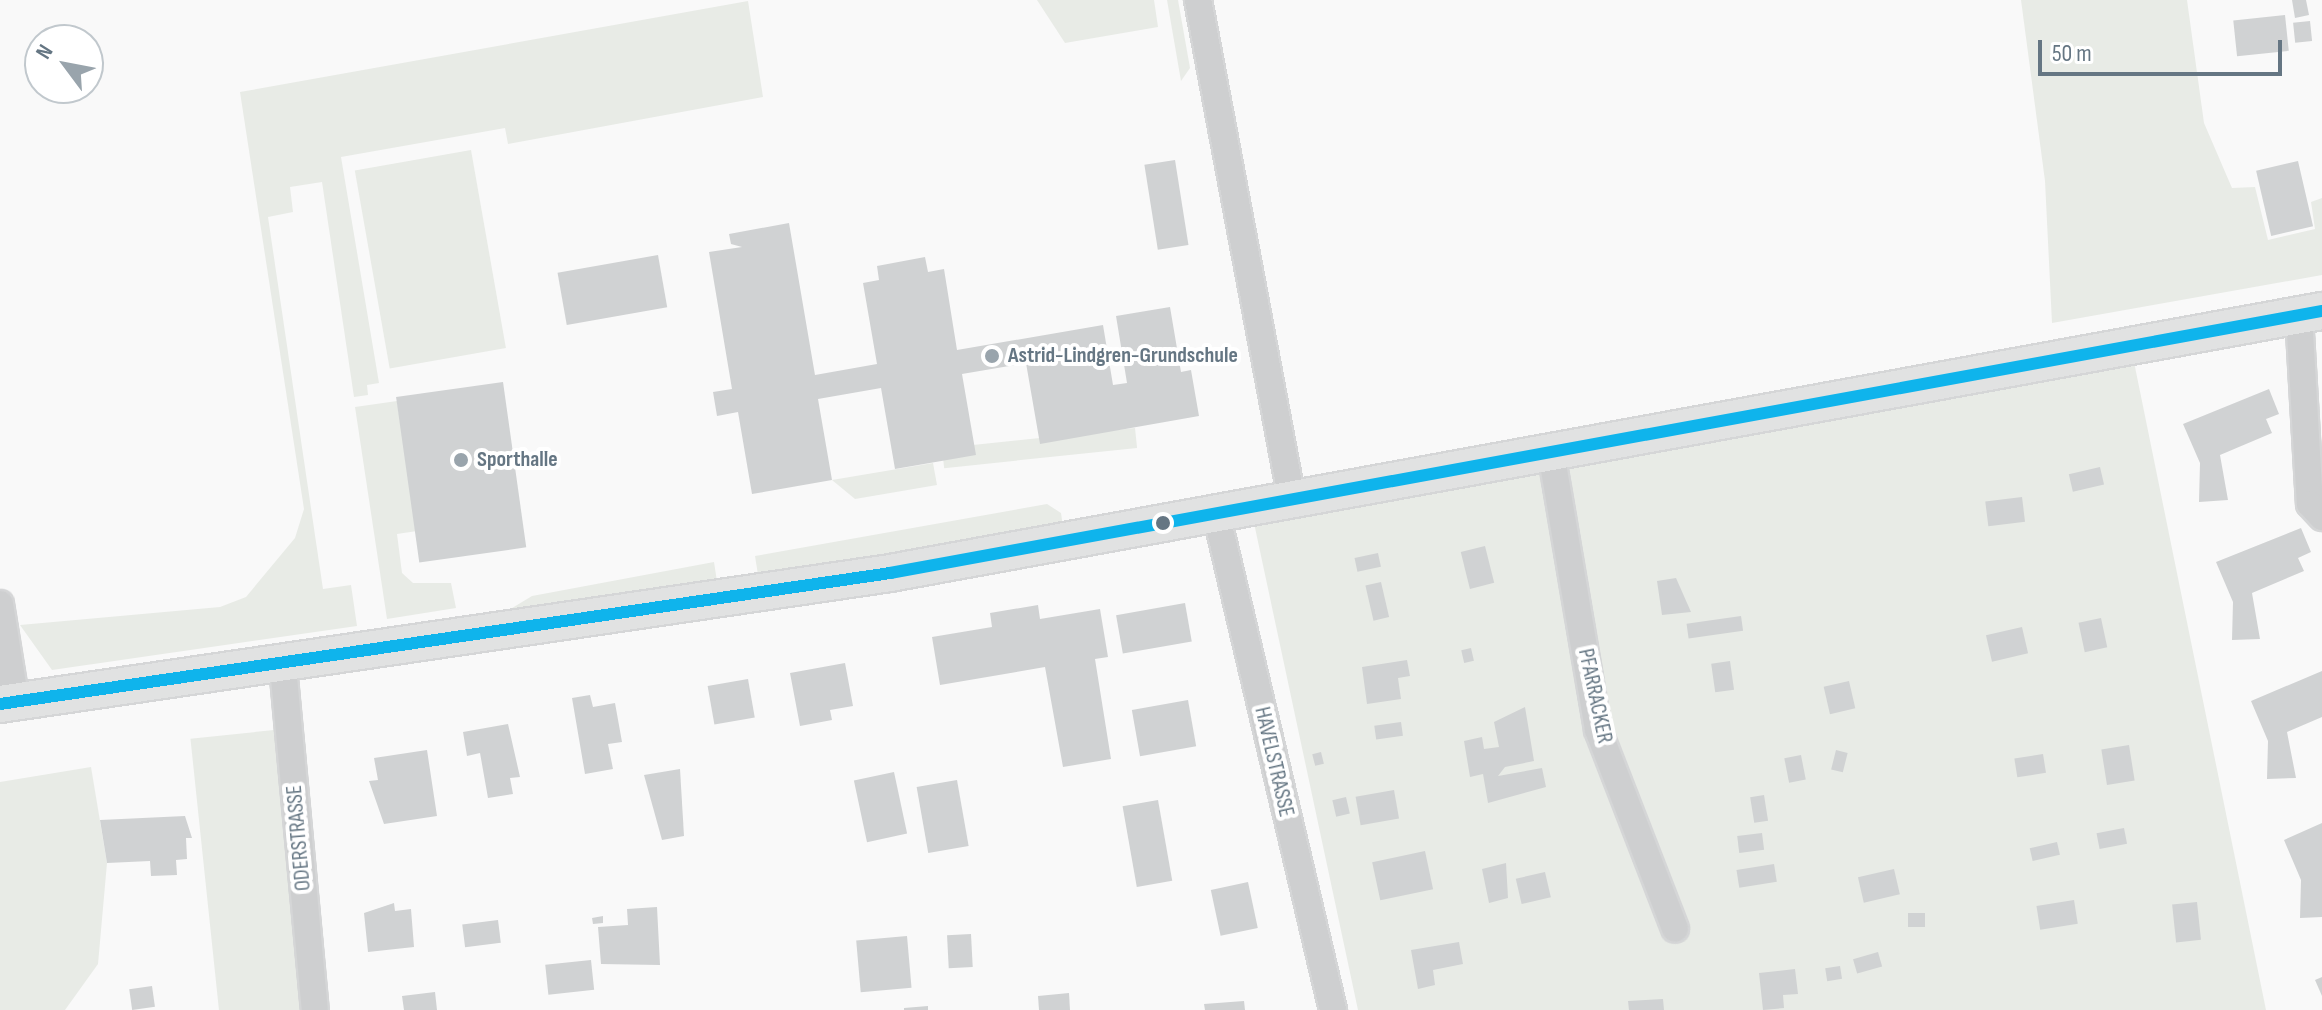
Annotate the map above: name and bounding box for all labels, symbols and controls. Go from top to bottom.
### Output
north arrow [24,24,104,104]
scale bar [2042,24,2286,74]
text: 50 m [2052,39,2092,68]
text: N [30,40,59,64]
place label: Astrid-Lindgren-Grundschule [1008,343,1238,369]
marker: Astrid-Lindgren-Grundschule [983,347,1001,365]
place label: Sporthalle [477,447,558,473]
marker: Sporthalle [452,451,470,469]
unlabelled marker [1155,515,1171,531]
street label: PFARRACKER [1572,646,1618,746]
street label: HAVELSTRASSE [1249,704,1299,820]
street label: ODERSTRASSE [281,784,317,892]

